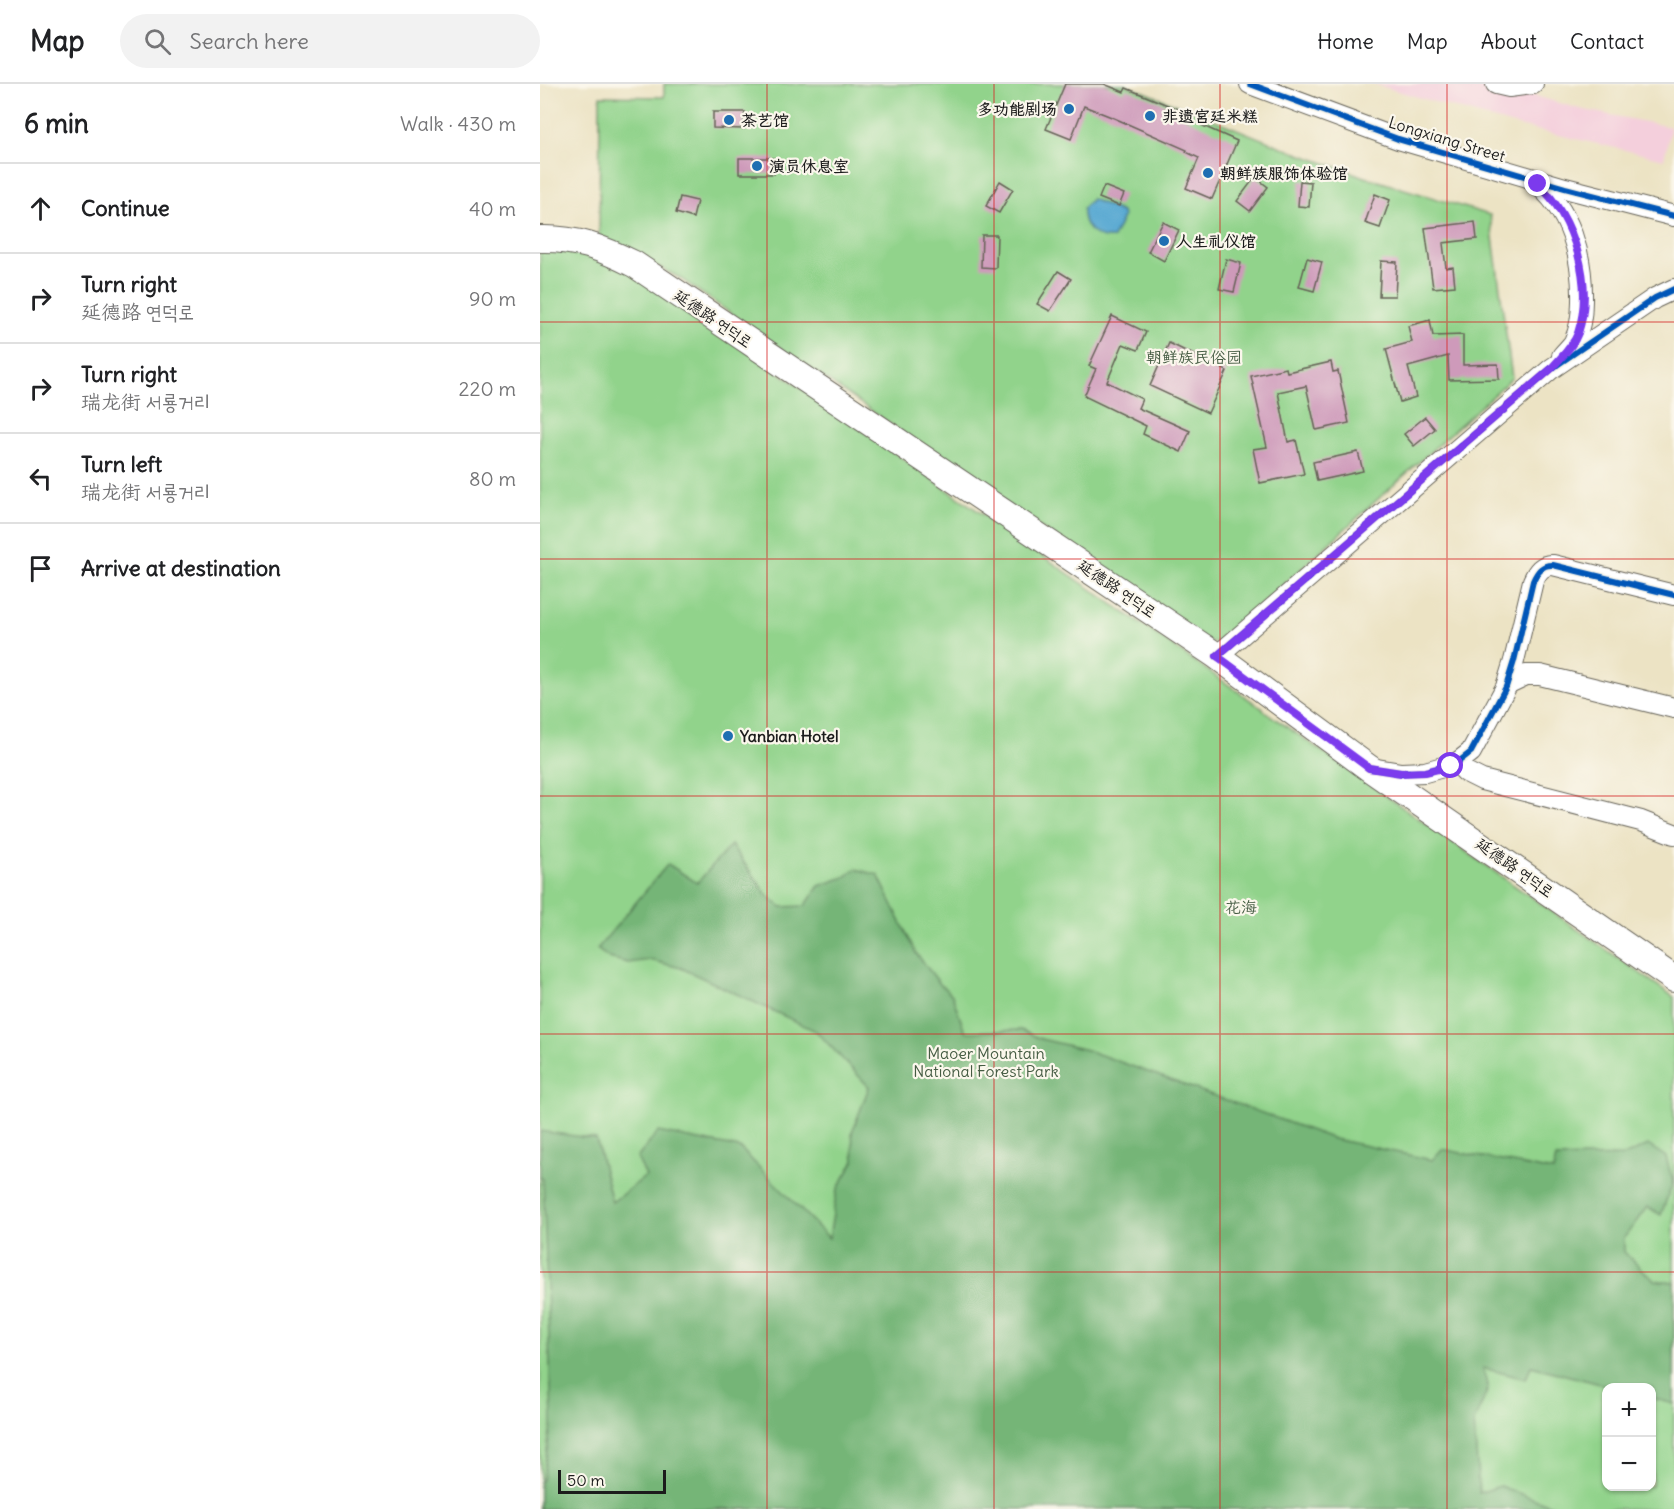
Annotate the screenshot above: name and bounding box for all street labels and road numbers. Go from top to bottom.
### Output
street label: Longxiang Street [1386,112,1508,166]
street label: 延德路 연덕로 [670,284,756,352]
street label: 延德路 연덕로 [1074,554,1160,622]
street label: 延德路 연덕로 [1472,833,1558,901]

